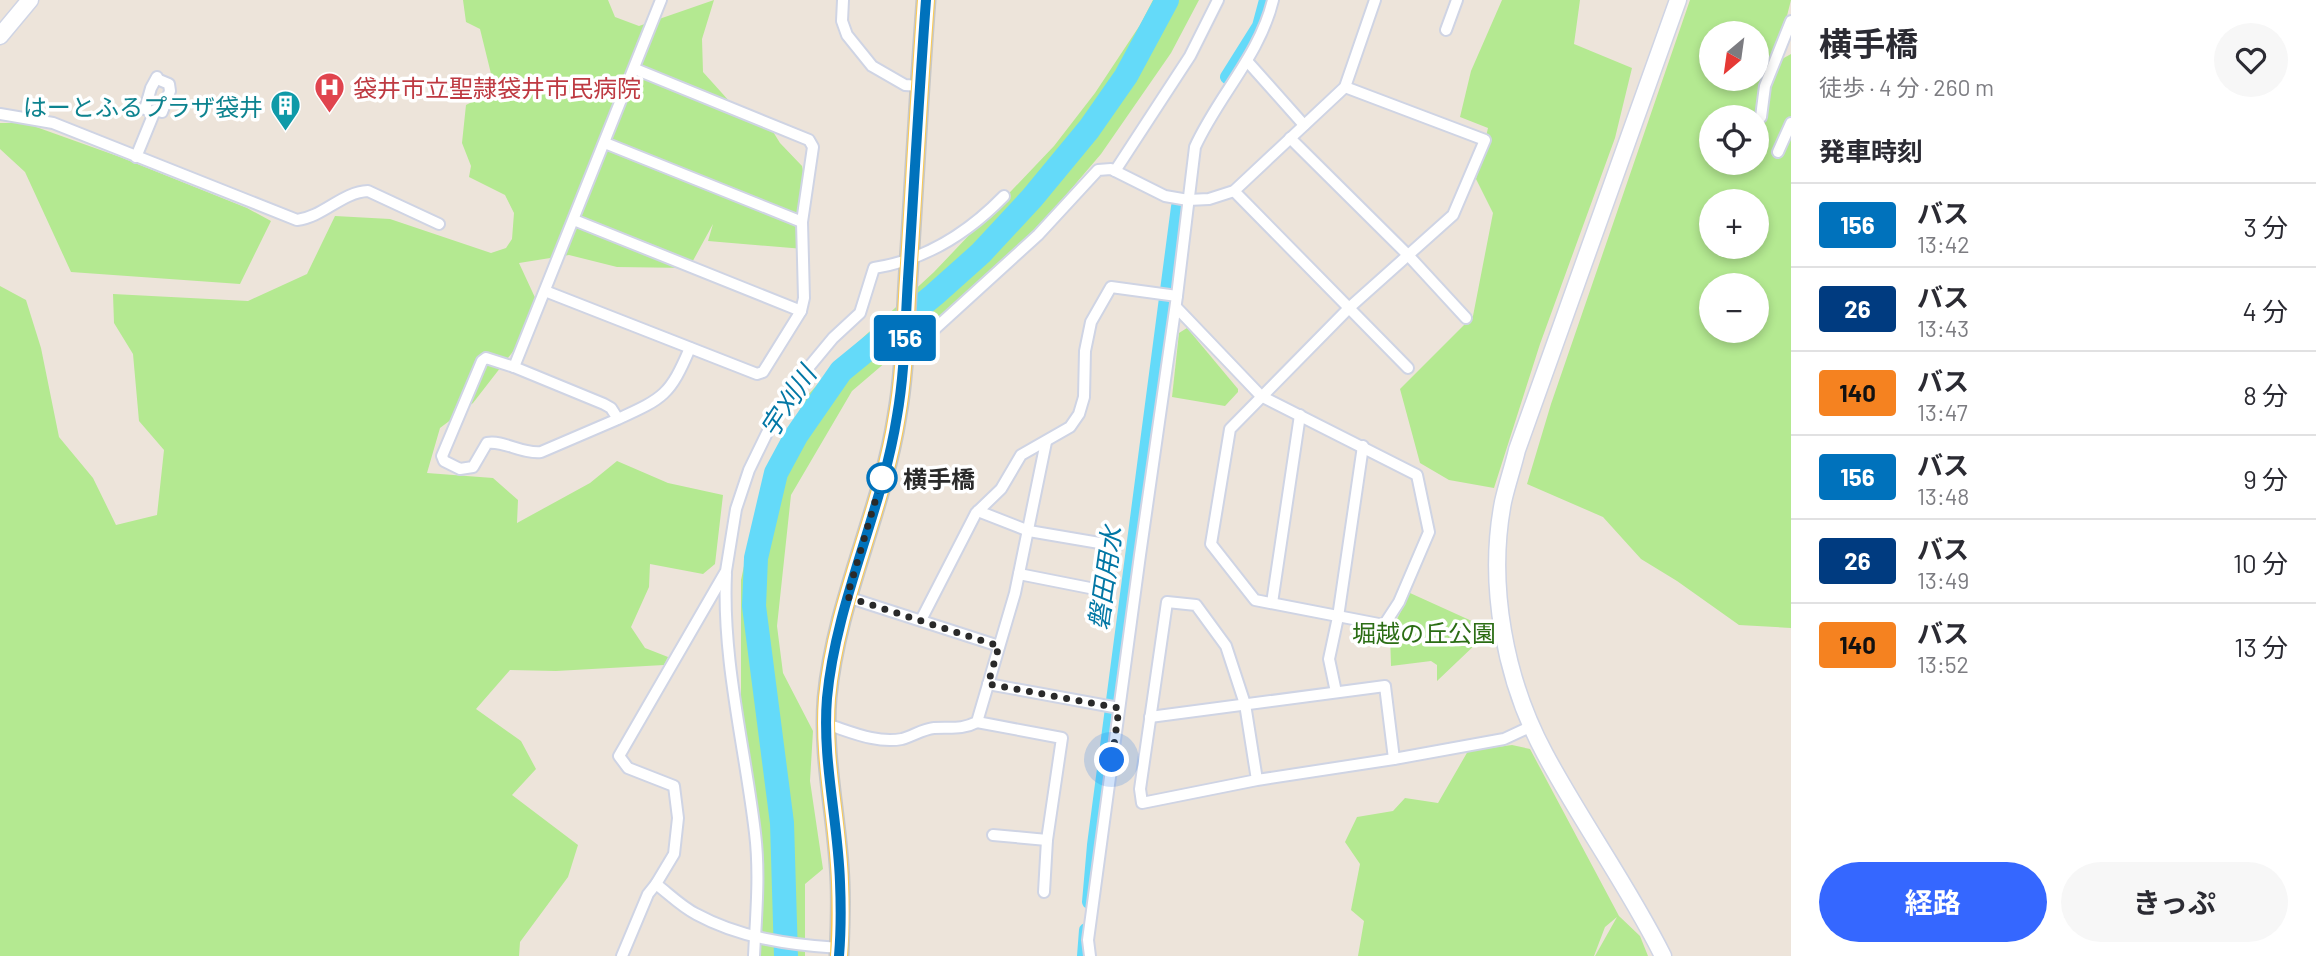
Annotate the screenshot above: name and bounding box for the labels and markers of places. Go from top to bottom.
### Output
hospital icon: 袋井市立聖隷袋井市民病院 [313,70,347,114]
place label: 袋井市立聖隷袋井市民病院 [353,73,641,102]
building icon: はーとふるプラザ袋井 [269,89,303,133]
place label: はーとふるプラザ袋井 [23,92,263,121]
marker: 横手橋 [867,463,897,493]
place label: 横手橋 [903,464,975,493]

